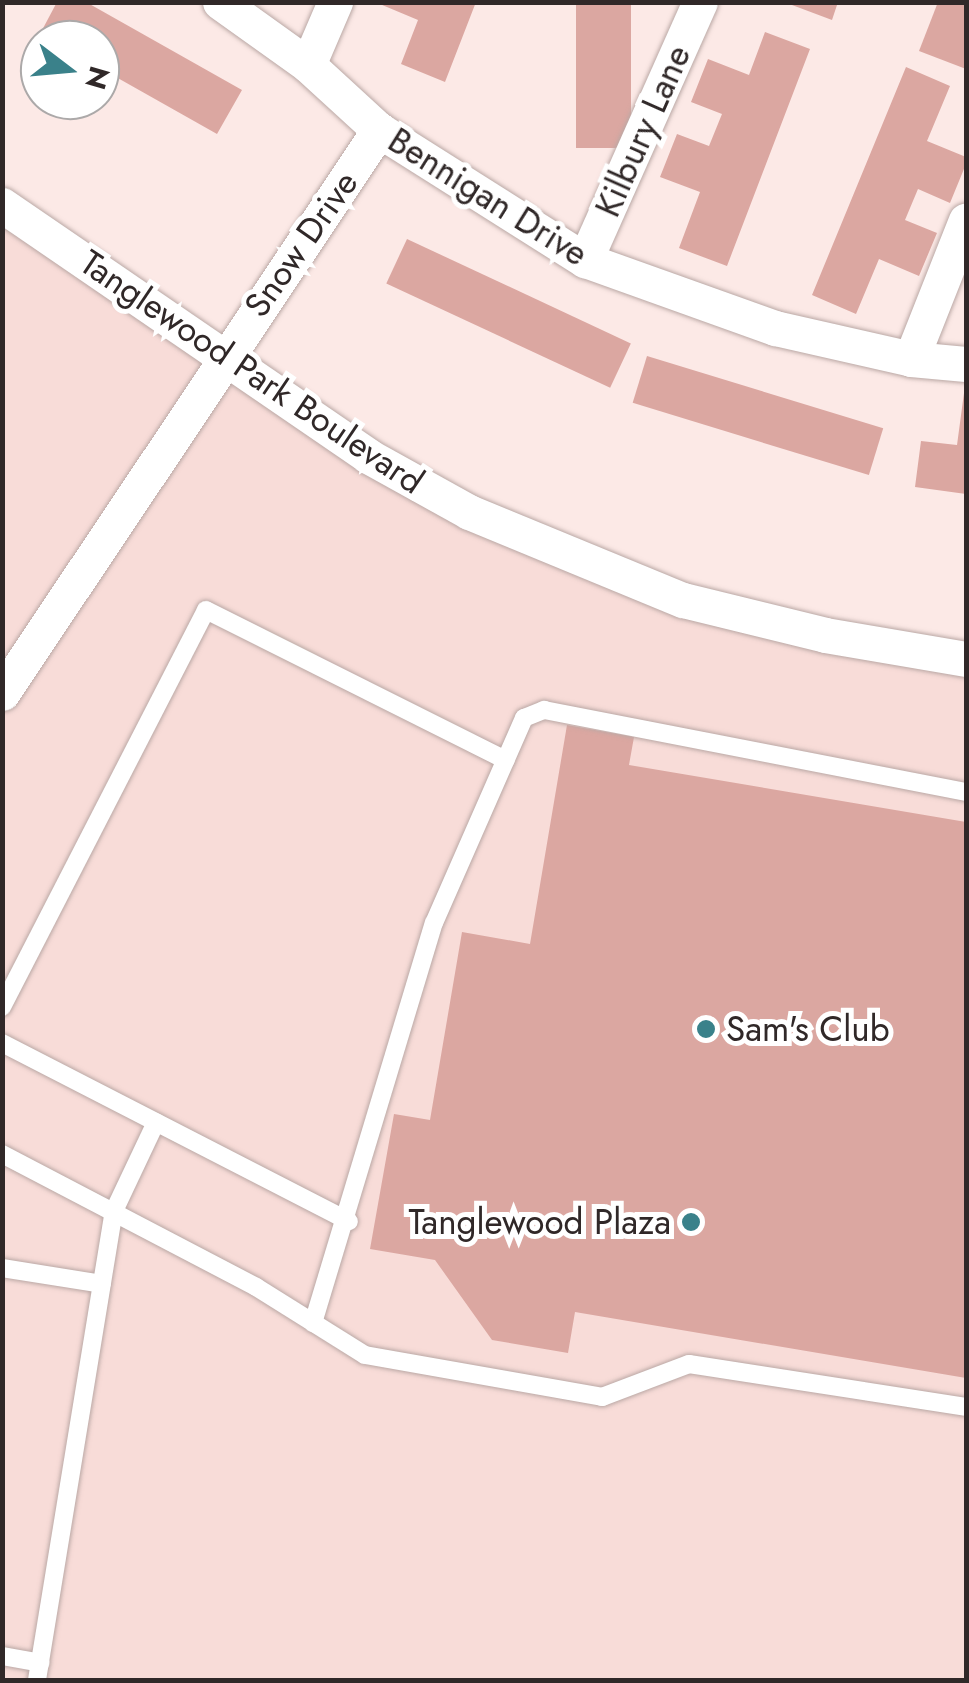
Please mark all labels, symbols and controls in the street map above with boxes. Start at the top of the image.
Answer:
north arrow [20,20,120,120]
street label: Kilbury Lane [587,39,699,223]
text: N [75,62,120,94]
street label: Bennigan Drive [381,119,595,275]
street label: Snow Drive [236,163,366,325]
street label: Tanglewood Park Boulevard [72,241,432,503]
place label: Sam's Club [726,1008,890,1050]
marker: Sam's Club [695,1018,717,1040]
place label: Tanglewood Plaza [409,1201,671,1243]
marker: Tanglewood Plaza [680,1211,702,1233]

